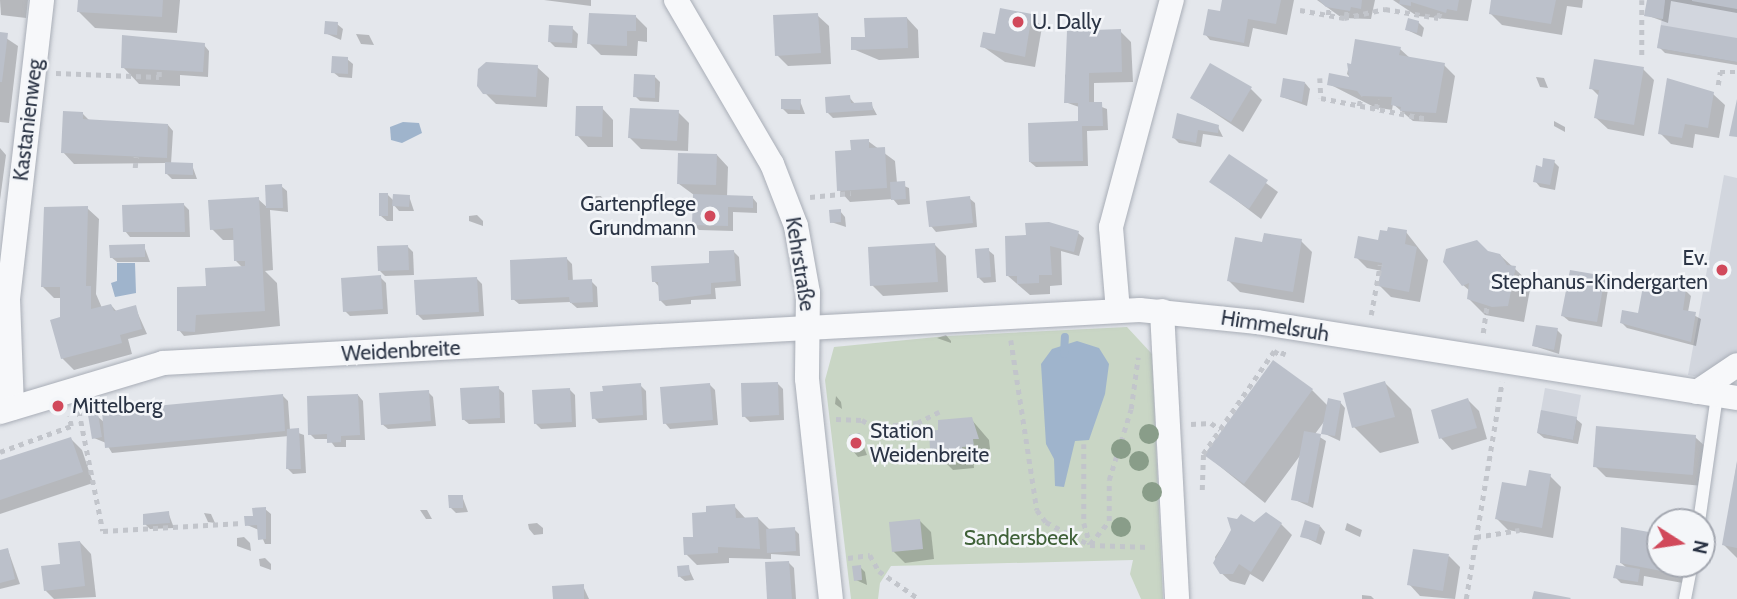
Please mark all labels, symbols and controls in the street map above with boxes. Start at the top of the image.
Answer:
place label: U. Dally [1032,9,1102,35]
marker: U. Dally [1010,14,1026,30]
street label: Kastanienweg [8,58,48,182]
place label: Gartenpflege Grundmann [580,191,696,241]
marker: Gartenpflege Grundmann [702,208,718,224]
street label: Kehrstraße [780,215,820,313]
place label: Ev. Stephanus-Kindergarten [1491,245,1708,295]
marker: Ev. Stephanus-Kindergarten [1714,262,1730,278]
street label: Himmelsruh [1219,305,1331,347]
street label: Weidenbreite [341,335,461,367]
place label: Mittelberg [72,393,162,419]
marker: Mittelberg [50,398,66,414]
place label: Station Weidenbreite [870,418,989,468]
marker: Station Weidenbreite [848,435,864,451]
north arrow [1646,508,1716,578]
park label: Sandersbeek [964,525,1078,551]
text: N [1687,538,1713,556]

